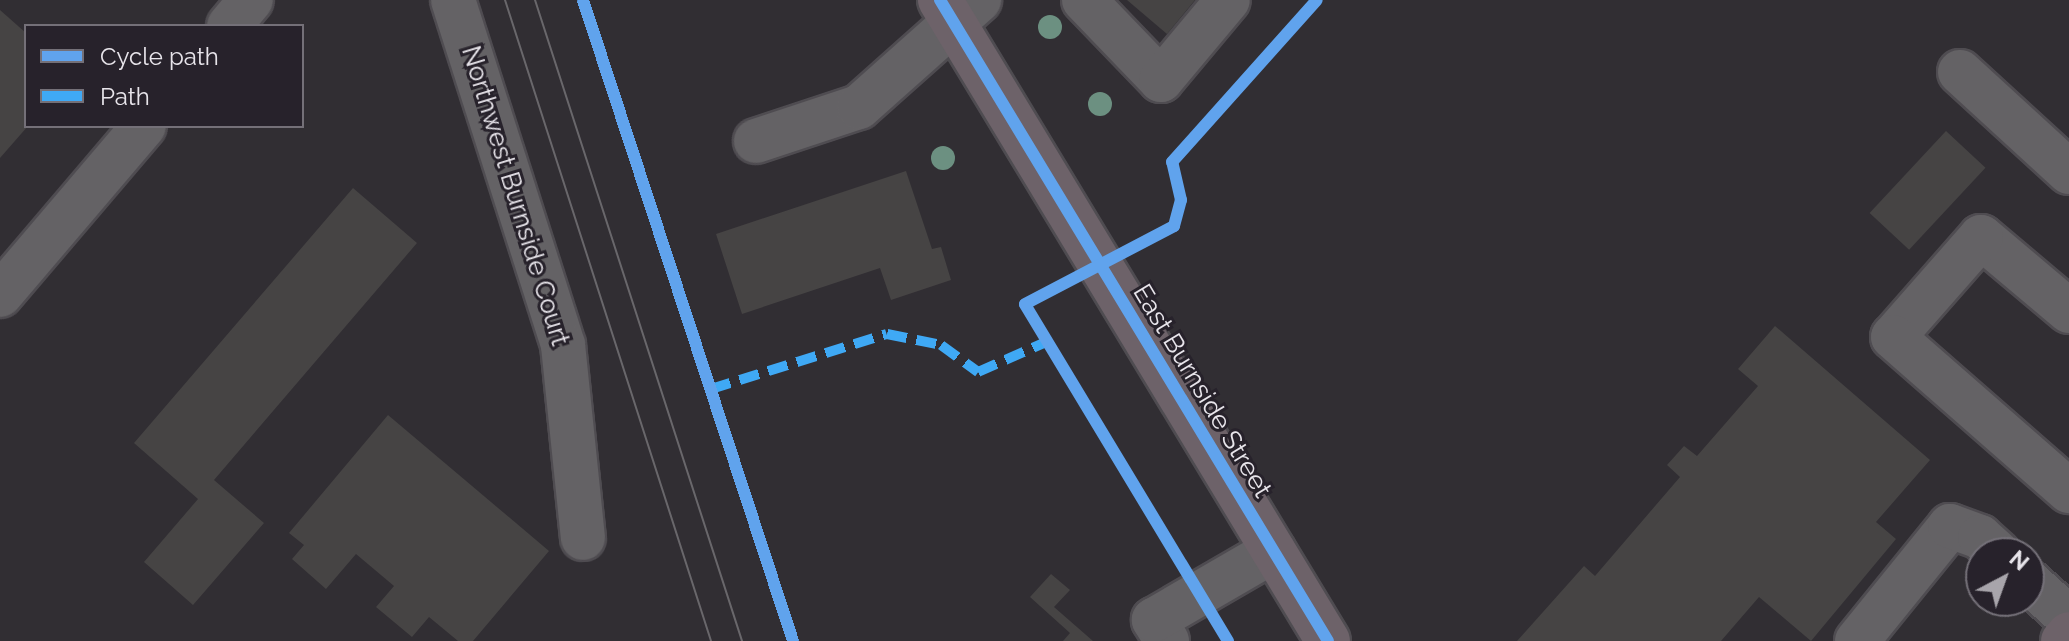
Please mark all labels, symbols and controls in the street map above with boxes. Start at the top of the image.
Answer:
legend [24,24,304,128]
text: Cycle path [100,42,219,71]
street label: Northwest Burnside Court [455,42,575,350]
text: Path [100,82,150,111]
street label: East Burnside Street [1126,279,1278,503]
north arrow [1965,537,2045,617]
text: N [2005,545,2034,576]

